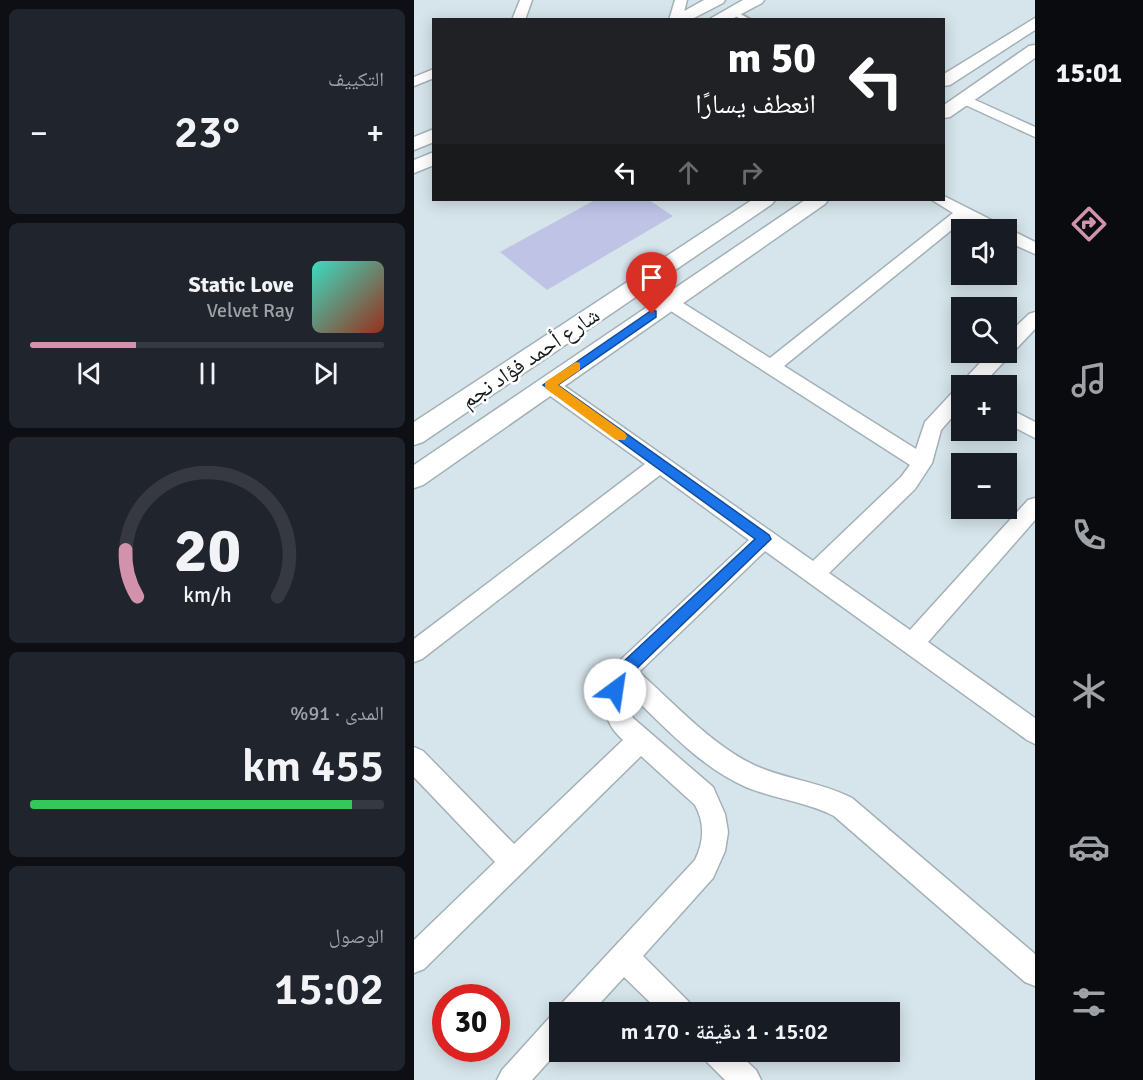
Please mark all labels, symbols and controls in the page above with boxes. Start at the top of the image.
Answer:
text: 50 m [727,33,816,84]
icon: left [837,42,915,120]
text: 15:01 [1056,57,1122,90]
text: التكييف [328,67,384,92]
text: انعطف يسارًا [695,88,816,121]
text: 23° [174,105,240,160]
text: − [30,113,48,154]
text: + [366,113,384,154]
icon: left [609,156,642,189]
icon: ahead [672,156,705,189]
icon: right [735,156,768,189]
icon: directions [1068,203,1110,245]
map controls [951,219,1017,519]
button: sound [951,219,1017,285]
pin [626,252,677,314]
icon: arrive [635,261,668,294]
text: Static Love [188,271,294,298]
button: search [951,297,1017,363]
text: Velvet Ray [206,298,294,323]
street label: شارع أحمد فؤاد نجم [456,301,605,415]
icon: previous [73,357,106,390]
icon: pause [191,357,224,390]
icon: next [309,357,342,390]
icon: music [1068,359,1110,401]
button: + [951,375,1017,441]
button: − [951,453,1017,519]
text: 20 [173,512,241,589]
icon: phone [1068,514,1110,556]
text: km/h [183,582,231,608]
position arrow [583,658,647,722]
icon: climate [1068,670,1110,712]
text: المدى · 91% [290,701,384,726]
text: 455 km [242,739,384,794]
icon: car [1068,826,1110,868]
text: الوصول [329,924,384,949]
text: 15:02 [274,962,384,1017]
icon: filters [1068,981,1110,1023]
speed limit sign: 30 [432,984,510,1062]
text: 15:02 · 1 دقيقة · 170 m [621,1018,828,1045]

